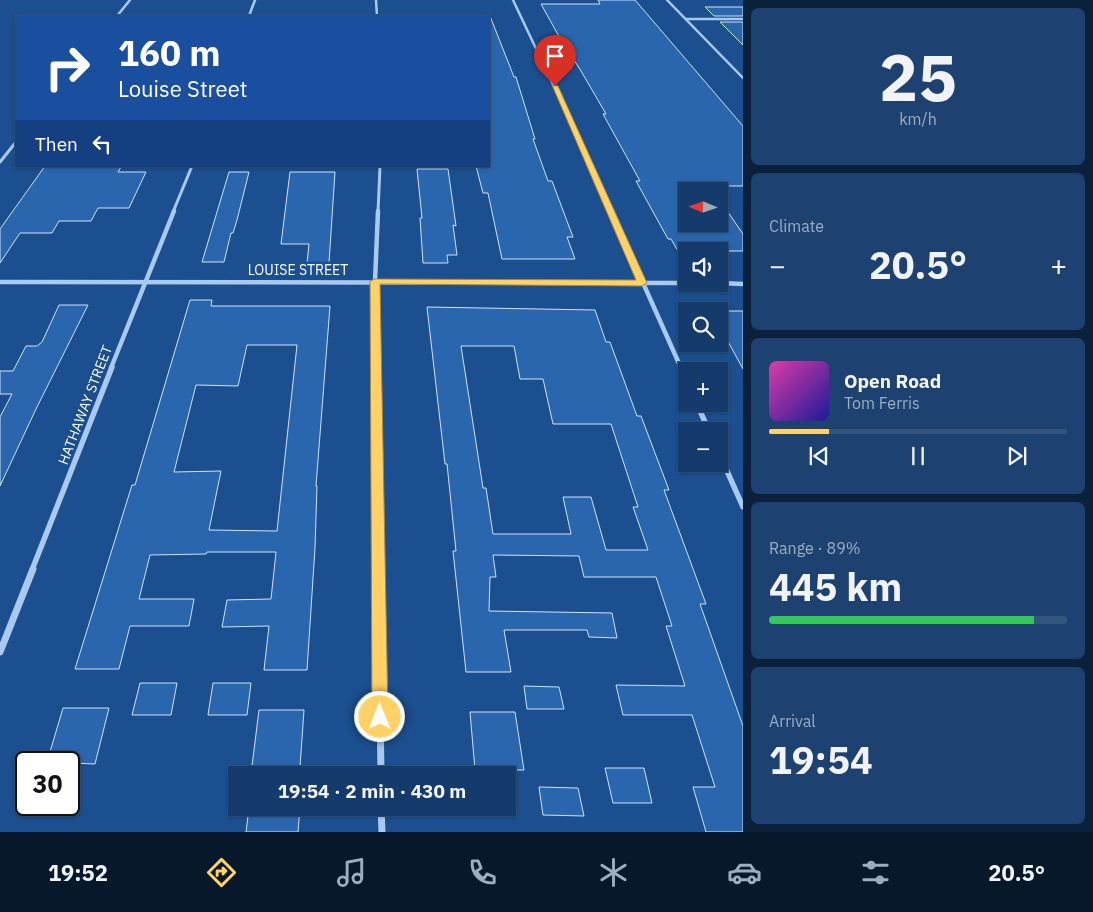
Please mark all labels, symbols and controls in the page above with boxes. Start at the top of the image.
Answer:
text: 160 m [118,30,221,76]
text: 25 [879,34,957,119]
icon: right [35,35,100,100]
pin [534,35,576,86]
icon: arrive [541,42,569,70]
text: Louise Street [118,74,247,103]
text: km/h [899,109,937,129]
icon: left [88,130,116,158]
text: Then [35,132,78,156]
north arrow [678,182,728,232]
map controls [678,182,728,472]
text: Climate [769,216,824,236]
text: 20.5° [869,240,967,289]
button: sound [678,242,728,292]
text: − [769,247,786,284]
text: + [1050,247,1067,284]
street label: LOUISE STREET [248,261,348,279]
button: search [678,302,728,352]
street label: HATHAWAY STREET [54,343,116,467]
button: + [678,362,728,412]
text: Open Road [844,369,941,393]
text: Tom Ferris [844,393,920,413]
button: − [678,422,728,472]
icon: previous [805,442,833,470]
icon: pause [904,442,932,470]
icon: next [1003,442,1031,470]
text: Range · 89% [769,538,861,558]
text: 445 km [769,562,902,611]
position arrow [353,690,405,742]
text: Arrival [769,711,816,731]
text: 19:54 [769,735,873,784]
speed limit sign: 30 [15,751,80,816]
text: 19:54 · 2 min · 430 m [278,779,466,803]
icon: directions [204,855,239,890]
icon: music [334,855,369,890]
icon: phone [465,855,500,890]
icon: climate [596,855,631,890]
icon: car [727,855,762,890]
icon: filters [858,855,893,890]
text: 19:52 [48,858,108,887]
text: 20.5° [988,858,1045,887]

